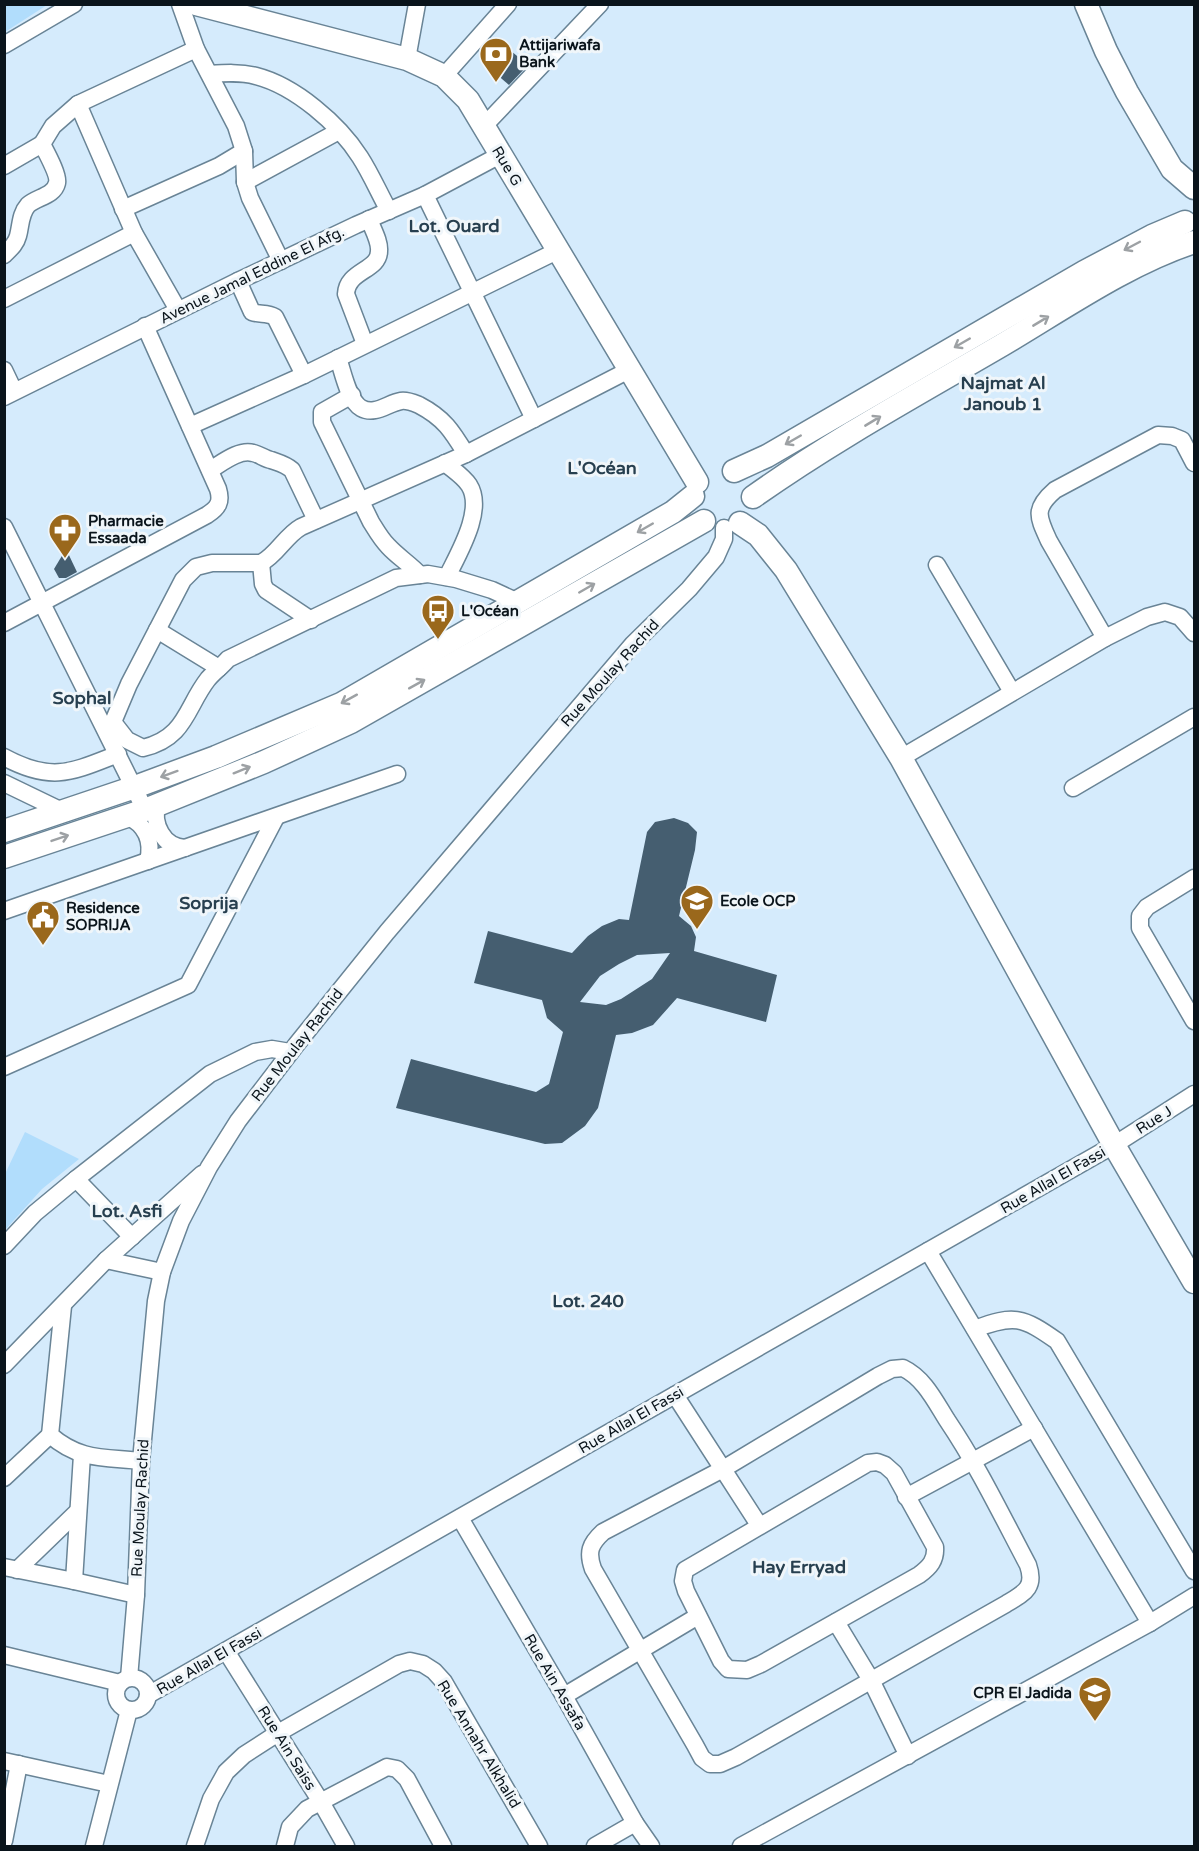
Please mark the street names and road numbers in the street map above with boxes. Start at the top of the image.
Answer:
street label: Rue G [488,143,526,189]
street label: Avenue Jamal Eddine El Afg. [157,222,347,328]
street label: Rue Moulay Rachid [557,616,663,730]
street label: Rue Moulay Rachid [247,985,347,1105]
street label: Rue J [1133,1102,1175,1138]
street label: Rue Allal El Fassi [997,1143,1109,1217]
street label: Rue Allal El Fassi [575,1383,687,1457]
street label: Rue Moulay Rachid [127,1439,153,1577]
street label: Rue Allal El Fassi [153,1624,265,1698]
street label: Rue Ain Assafa [520,1631,590,1733]
street label: Rue Annahr Alkhalid [434,1677,524,1811]
street label: Rue Ain Saiss [254,1703,320,1793]

